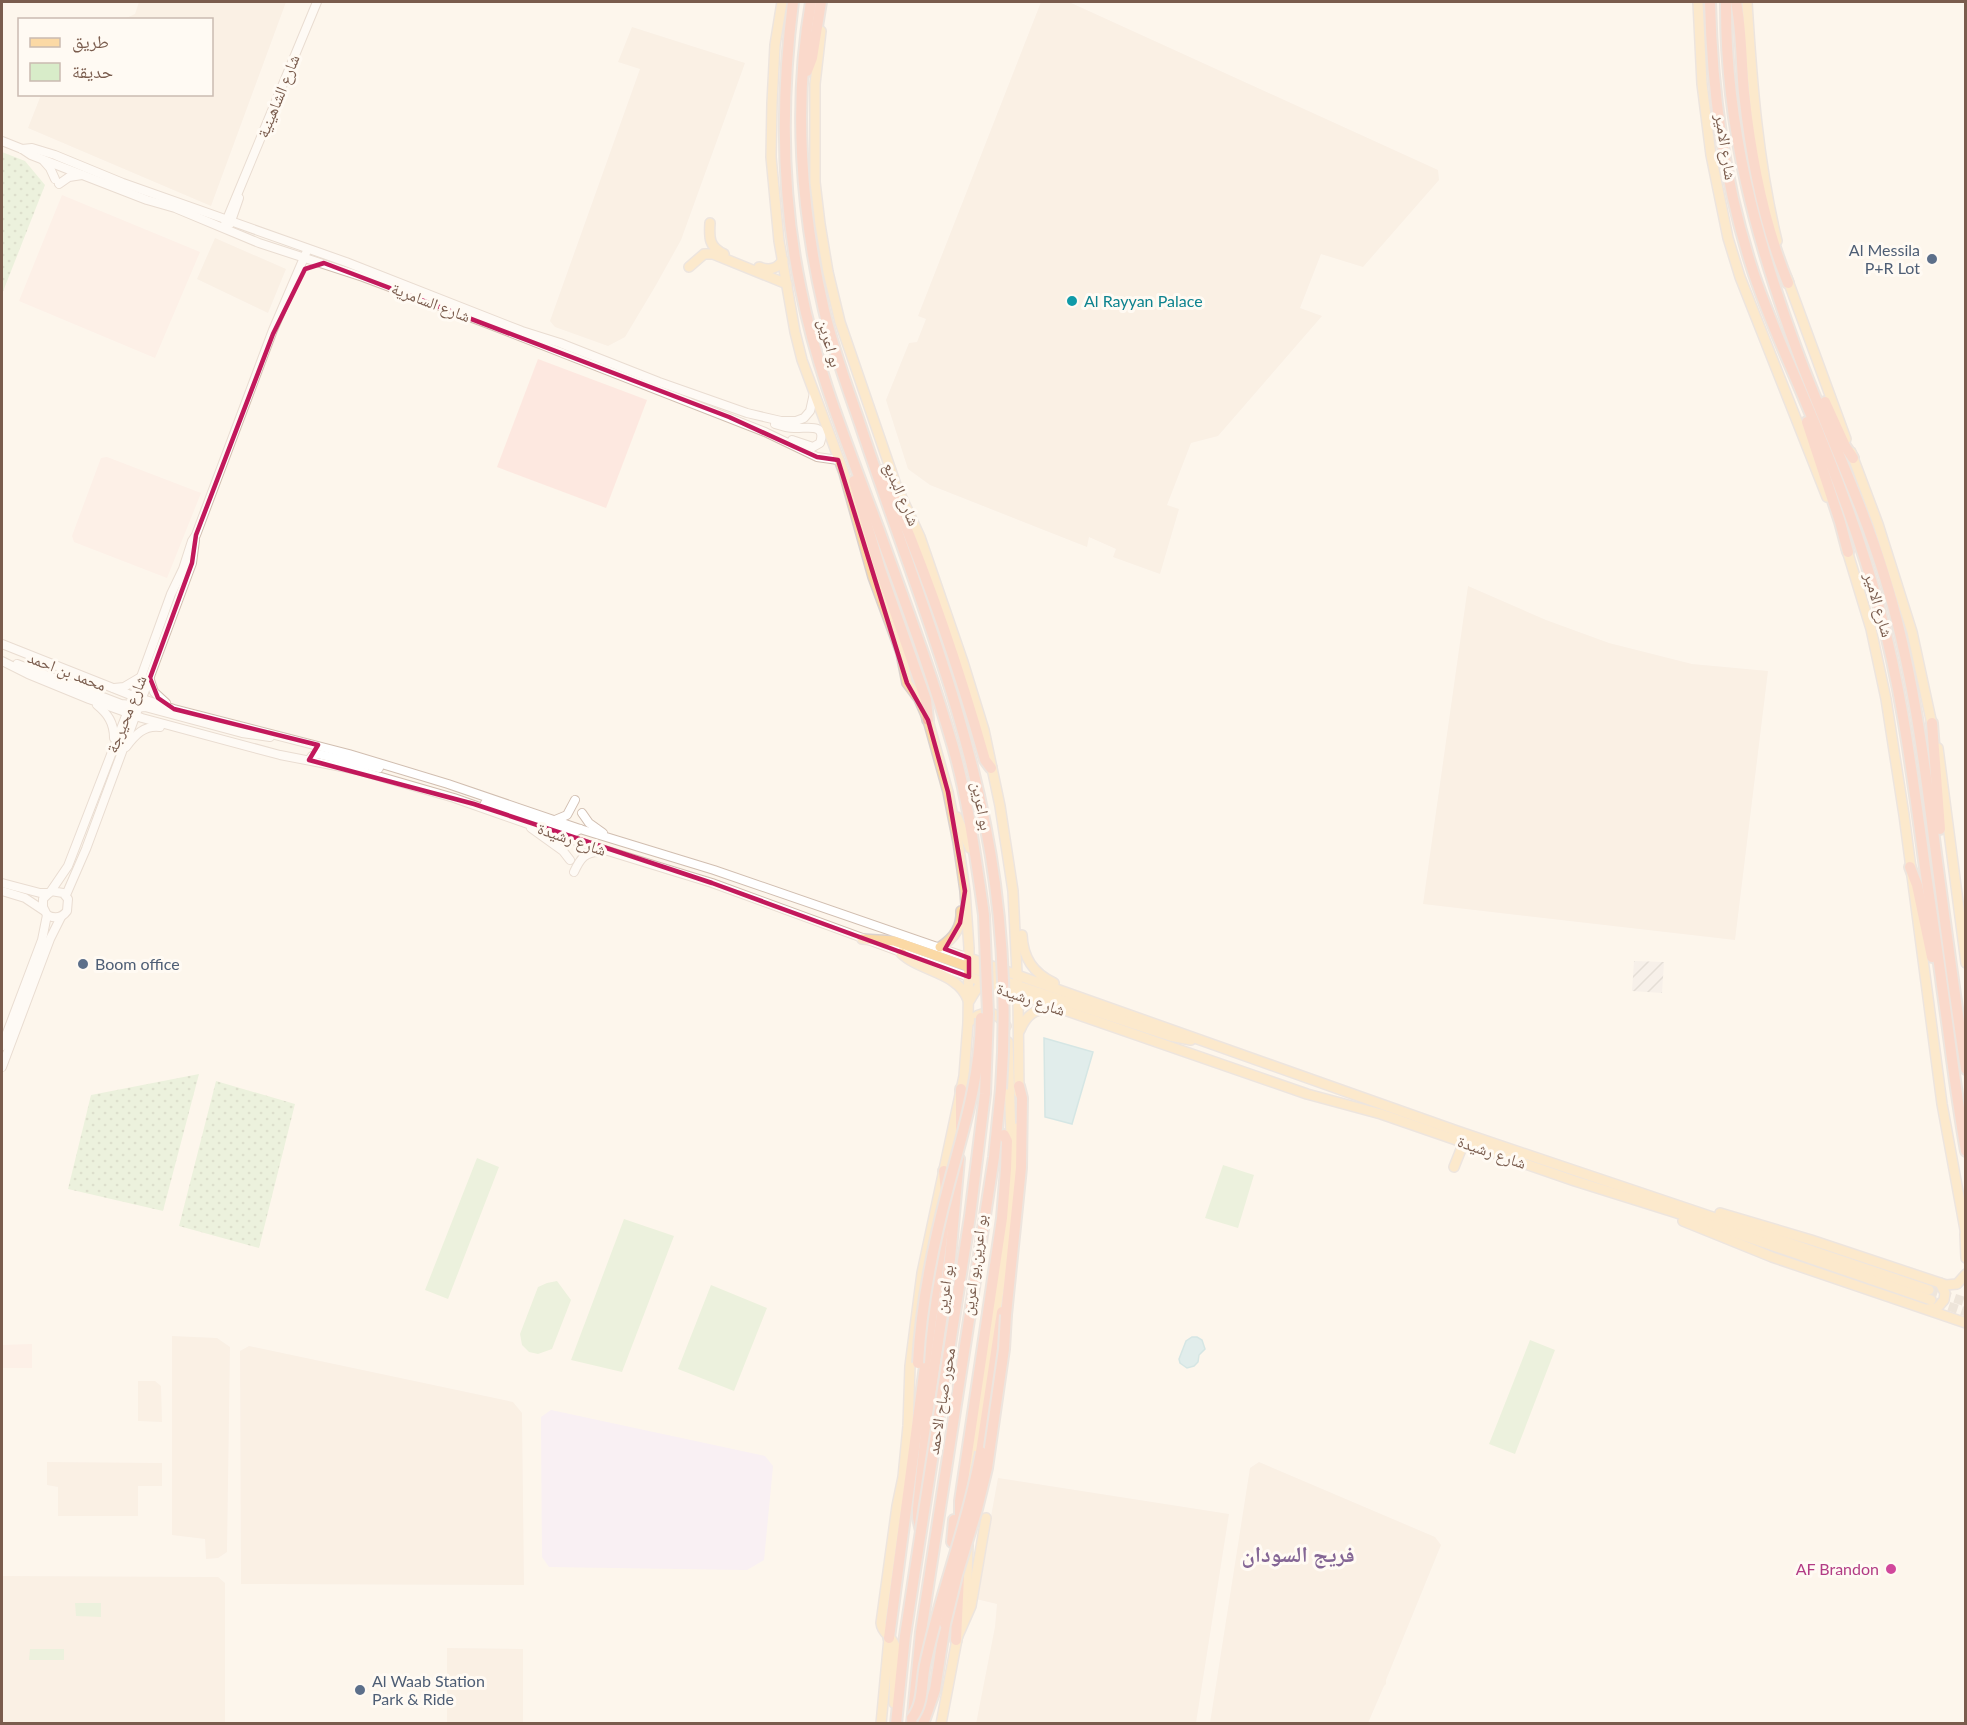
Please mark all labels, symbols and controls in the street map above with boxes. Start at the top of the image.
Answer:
legend [18,18,213,96]
text: طريق [72,30,109,53]
street label: شارع الشاهينية [252,51,305,141]
text: حديقة [72,60,113,82]
street label: شارع الامير [1710,112,1741,181]
place label: Al Messila P+R Lot [1849,240,1920,277]
marker: Al Messila P+R Lot [1925,252,1939,266]
street label: شارع السامرية [388,278,473,327]
place label: Al Rayyan Palace [1084,291,1203,310]
marker: Al Rayyan Palace [1065,294,1079,308]
street label: بو اعرين [813,317,846,370]
street label: شارع البديع [879,459,924,529]
street label: شارع الامير [1859,569,1898,640]
street label: محمد بن احمد [25,647,109,696]
street label: شارع محيرجة [101,672,152,756]
street label: بو اعرين [967,780,997,832]
street label: شارع رشيدة [535,818,609,861]
place label: Boom office [95,954,180,973]
marker: Boom office [76,957,90,971]
street label: شارع رشيدة [994,978,1068,1021]
street label: شارع رشيدة [1455,1131,1529,1174]
street label: بو اعرين,بو اعرين [957,1213,992,1317]
street label: بو اعرين [930,1263,959,1315]
street label: محور صباح الاحمد [923,1346,960,1456]
district label: فريج السودان [1241,1540,1355,1569]
place label: AF Brandon [1796,1559,1879,1578]
marker: AF Brandon [1884,1562,1898,1576]
place label: Al Waab Station Park & Ride [372,1671,485,1708]
marker: Al Waab Station Park & Ride [353,1683,367,1697]

